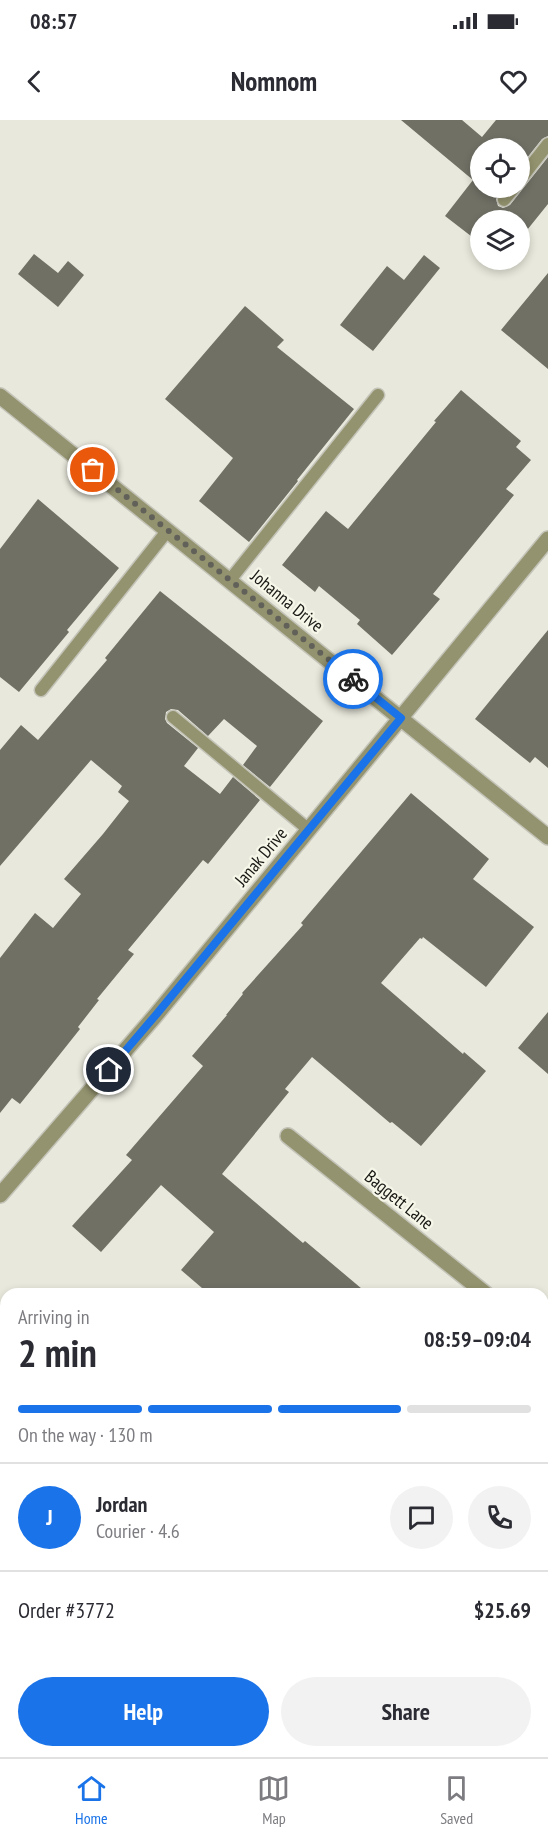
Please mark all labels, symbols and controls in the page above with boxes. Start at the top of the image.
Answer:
text: 08:57 [30,7,78,35]
text: Nomnom [231,64,317,98]
icon: back [18,65,51,98]
icon: heart [497,65,530,98]
map controls [470,138,530,270]
button: locate [470,138,530,198]
button: layers [470,210,530,270]
pin [67,444,118,495]
icon: bag [76,453,109,486]
street label: Johanna Drive [246,564,328,637]
courier [323,649,383,709]
icon: bike [337,663,370,696]
street label: Janak Drive [229,823,292,892]
pin [83,1044,134,1095]
icon: home [92,1053,125,1086]
street label: Baggett Lane [360,1165,438,1234]
text: Arriving in [18,1304,90,1330]
text: 08:59–09:04 [424,1325,531,1353]
text: 2 min [18,1327,97,1378]
text: On the way · 130 m [18,1422,153,1448]
button: chat [390,1486,453,1549]
button: phone [468,1486,531,1549]
text: Jordan [96,1490,147,1518]
text: J [46,1503,53,1531]
text: Courier · 4.6 [96,1518,180,1544]
text: Order #3772 [18,1596,115,1624]
text: $25.69 [474,1596,531,1624]
button: Help [18,1677,269,1746]
button: Share [281,1677,531,1746]
tab: Home [75,1772,108,1828]
tab: Map [257,1772,290,1828]
tab: Saved [440,1772,473,1828]

